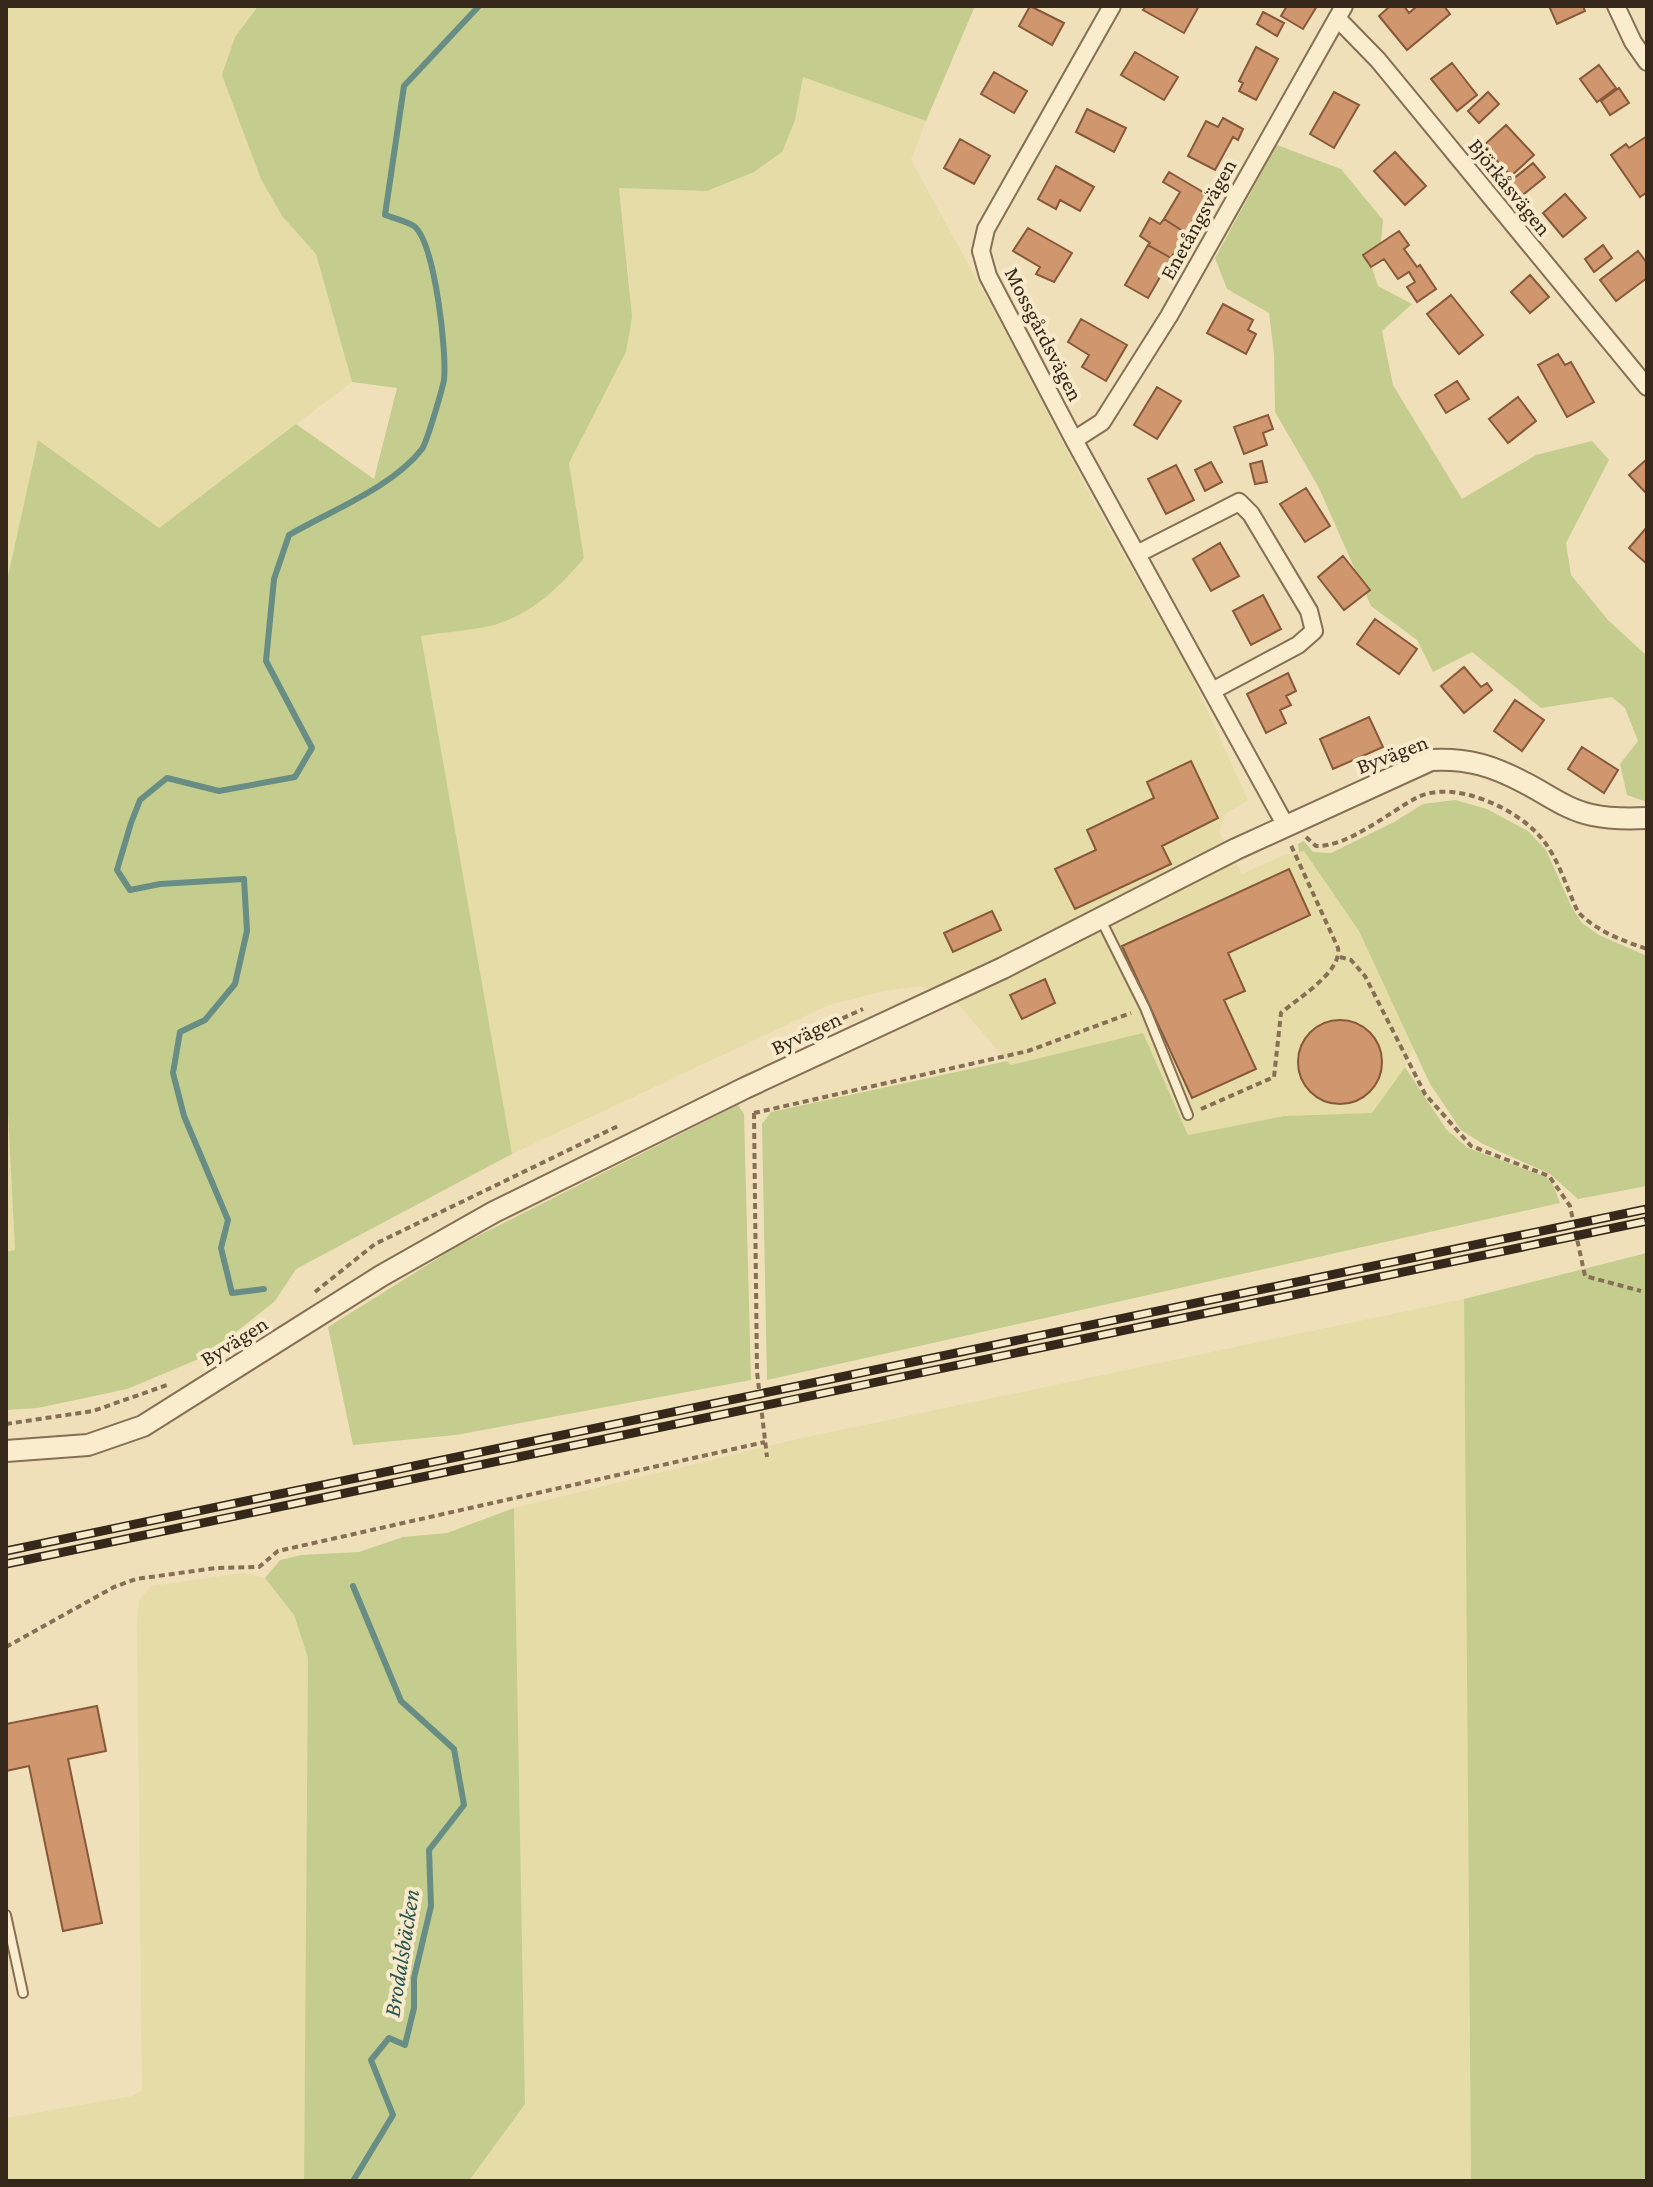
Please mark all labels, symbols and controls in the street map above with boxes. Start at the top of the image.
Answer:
street label: Björkåsvägen [1463,134,1557,241]
street label: Enetångsvägen [1155,154,1241,284]
street label: Mossgårdsvägen [1000,263,1089,405]
street label: Byvägen [1353,729,1431,779]
street label: Byvägen [767,1006,845,1060]
street label: Byvägen [196,1311,272,1371]
water label: Brodalsbäcken [378,1887,424,2019]

